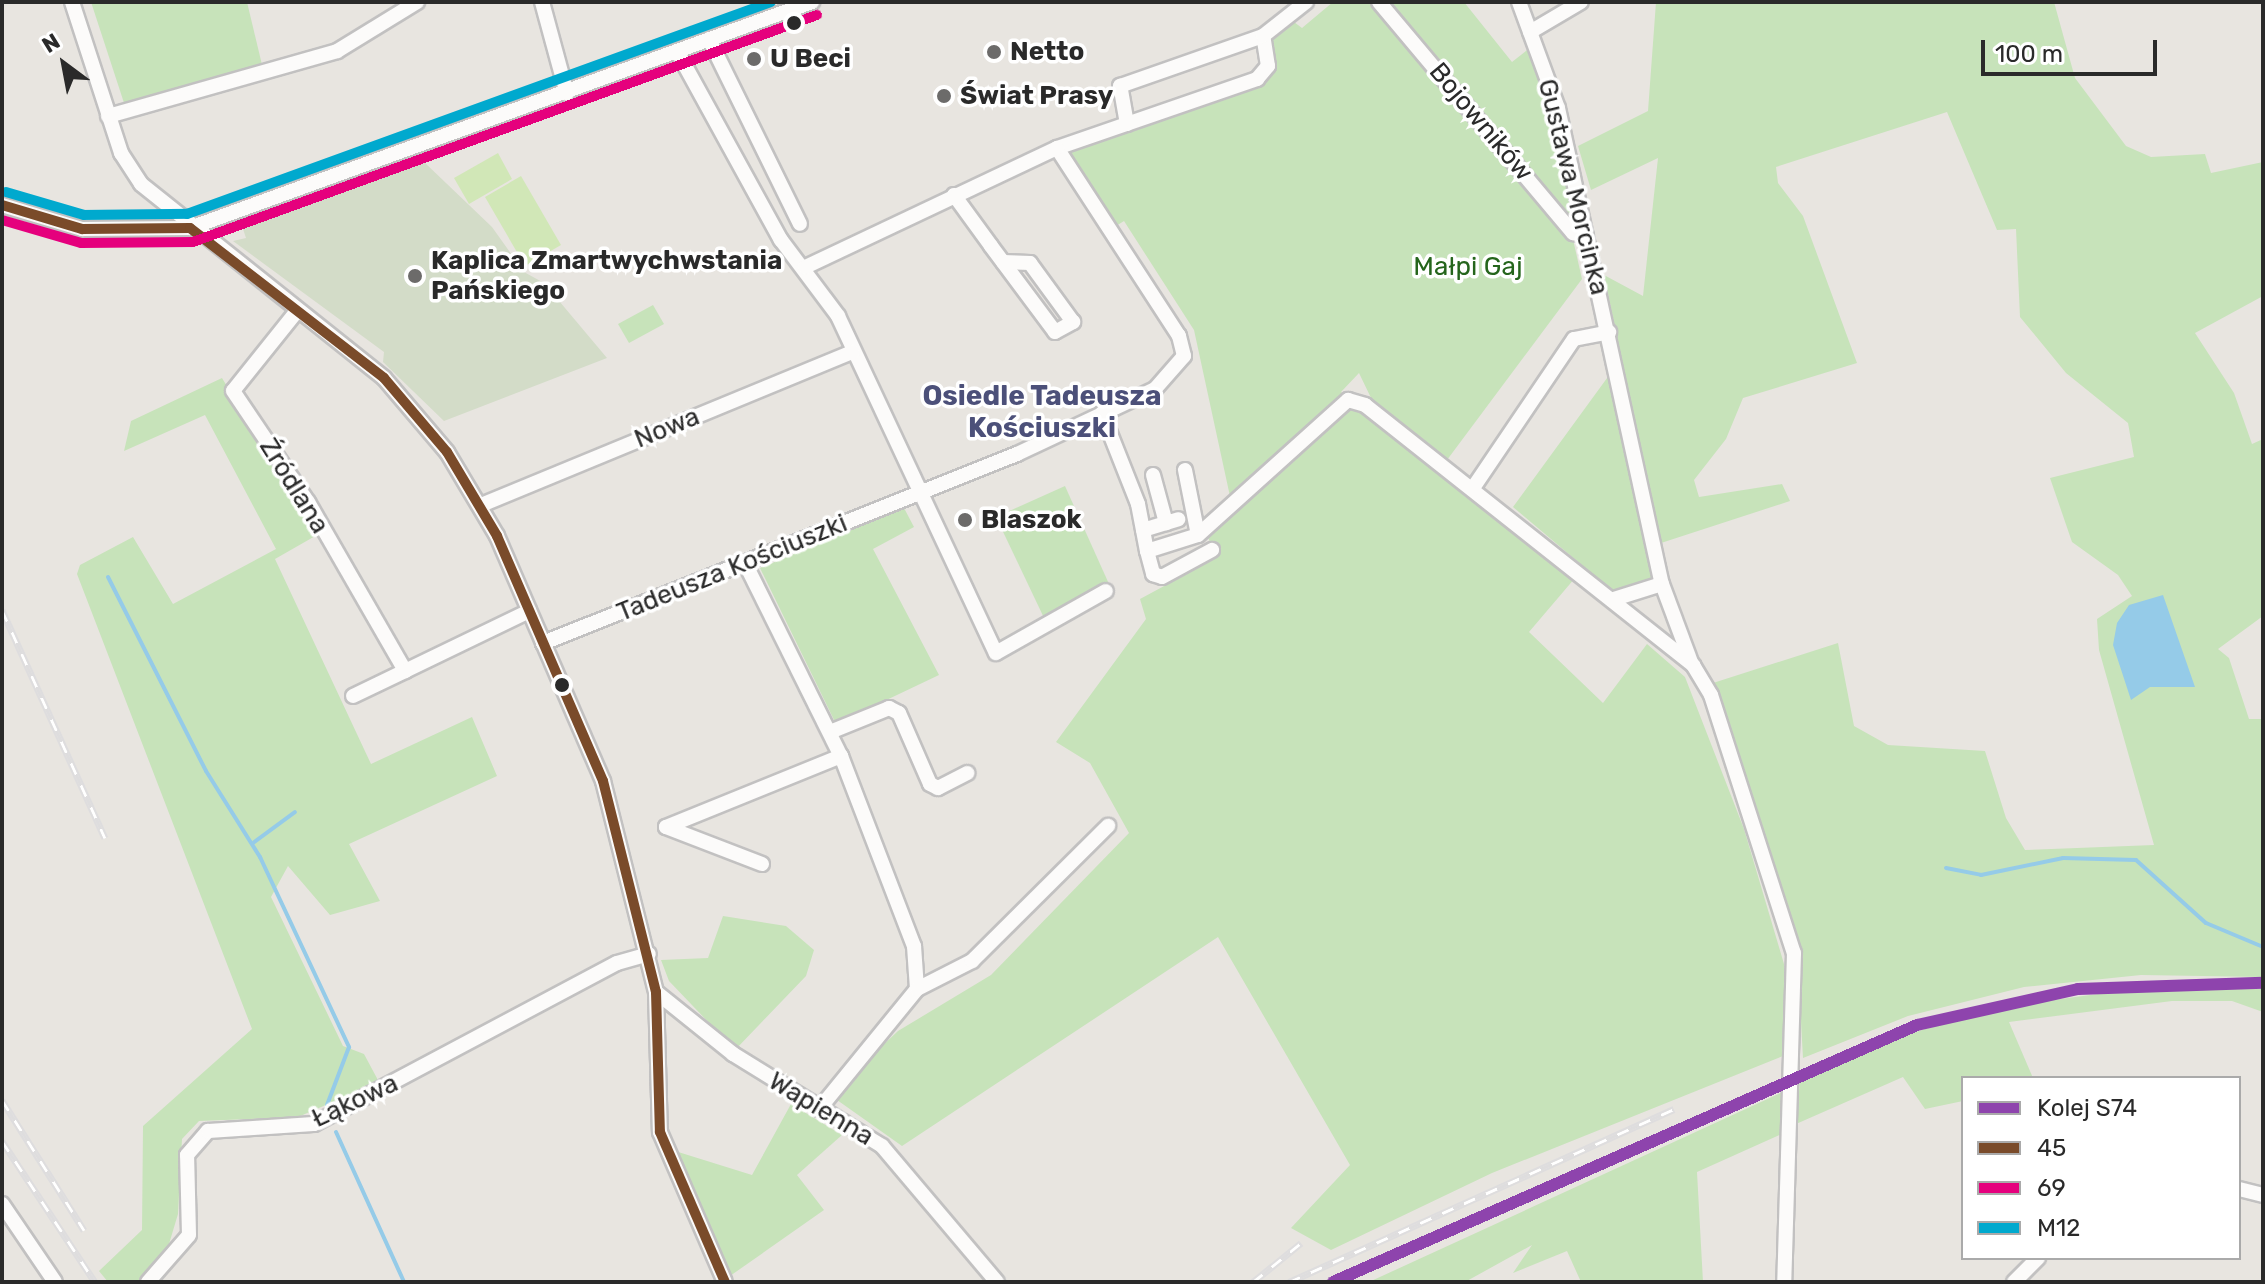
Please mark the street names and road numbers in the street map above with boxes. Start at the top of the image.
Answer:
street label: Bojowników [1423,57,1539,187]
street label: Gustawa Morcinka [1531,76,1615,298]
street label: Nowa [630,401,704,455]
street label: Źródlana [253,433,335,539]
street label: Tadeusza Kościuszki [612,508,852,628]
street label: Wapienna [763,1066,879,1152]
street label: Łąkowa [307,1068,403,1134]

